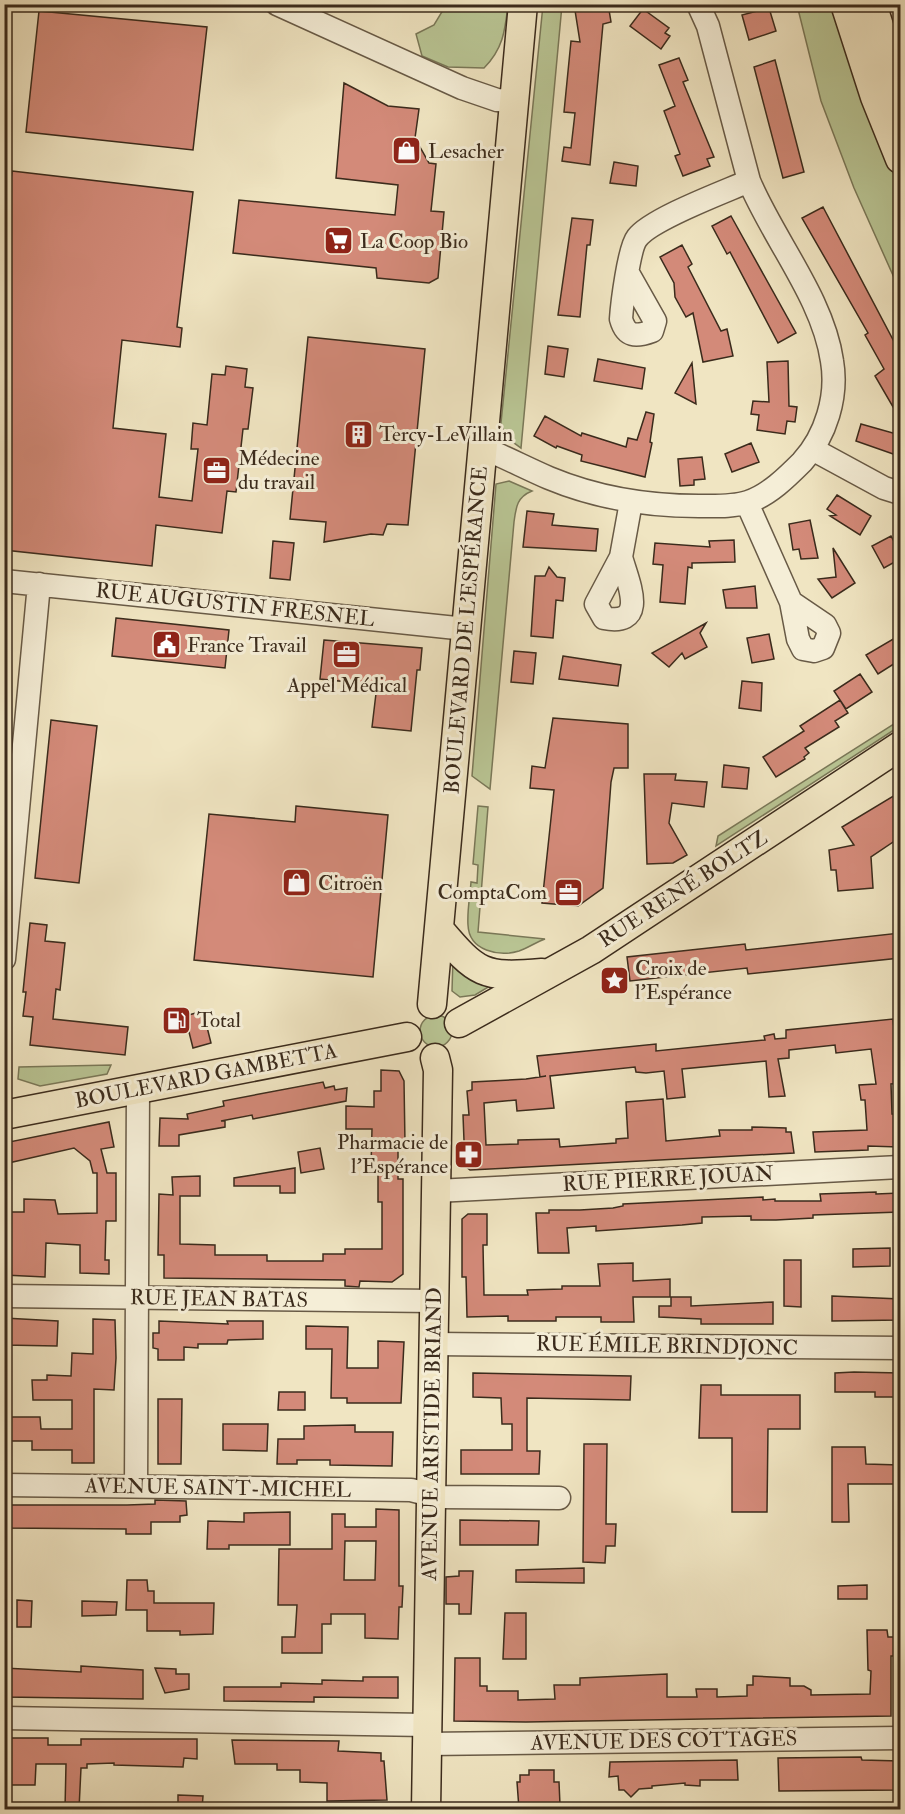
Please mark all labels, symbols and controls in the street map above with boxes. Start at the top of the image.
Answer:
shop icon: Lesacher [391,135,423,167]
place label: Lesacher [428,138,504,165]
supermarket icon: La Coop Bio [323,225,355,257]
place label: La Coop Bio [360,228,468,255]
building icon: Tercy-LeVillain [342,418,374,450]
place label: Tercy-LeVillain [379,421,513,448]
place label: Médecine du travail [238,445,320,496]
office icon: Médecine du travail [201,454,233,486]
street label: BOULEVARD DE L'ESPÉRANCE [438,465,494,795]
street label: RUE AUGUSTIN FRESNEL [94,577,376,633]
public building icon: France Travail [150,629,182,661]
place label: France Travail [187,632,307,659]
office icon: Appel Médical [331,638,363,670]
place label: Appel Médical [286,672,408,699]
street label: RUE RENÉ BOLTZ [593,824,773,954]
shop icon: Citroën [281,867,313,899]
place label: Citroën [318,870,383,897]
office icon: ComptaCom [552,876,584,908]
place label: ComptaCom [437,879,547,906]
place label: Croix de l'Espérance [635,955,732,1006]
place icon: Croix de l'Espérance [598,964,630,996]
fuel station icon: Total [160,1004,192,1036]
place label: Total [197,1007,241,1034]
street label: BOULEVARD GAMBETTA [73,1037,339,1115]
place label: Pharmacie de l'Espérance [337,1129,448,1180]
pharmacy icon: Pharmacie de l'Espérance [453,1138,485,1170]
street label: RUE PIERRE JOUAN [562,1160,775,1198]
street label: RUE JEAN BATAS [130,1284,308,1314]
street label: AVENUE ARISTIDE BRIAND [416,1287,448,1582]
street label: RUE ÉMILE BRINDJONC [536,1330,798,1362]
street label: AVENUE SAINT-MICHEL [84,1472,351,1504]
street label: AVENUE DES COTTAGES [529,1725,798,1757]

